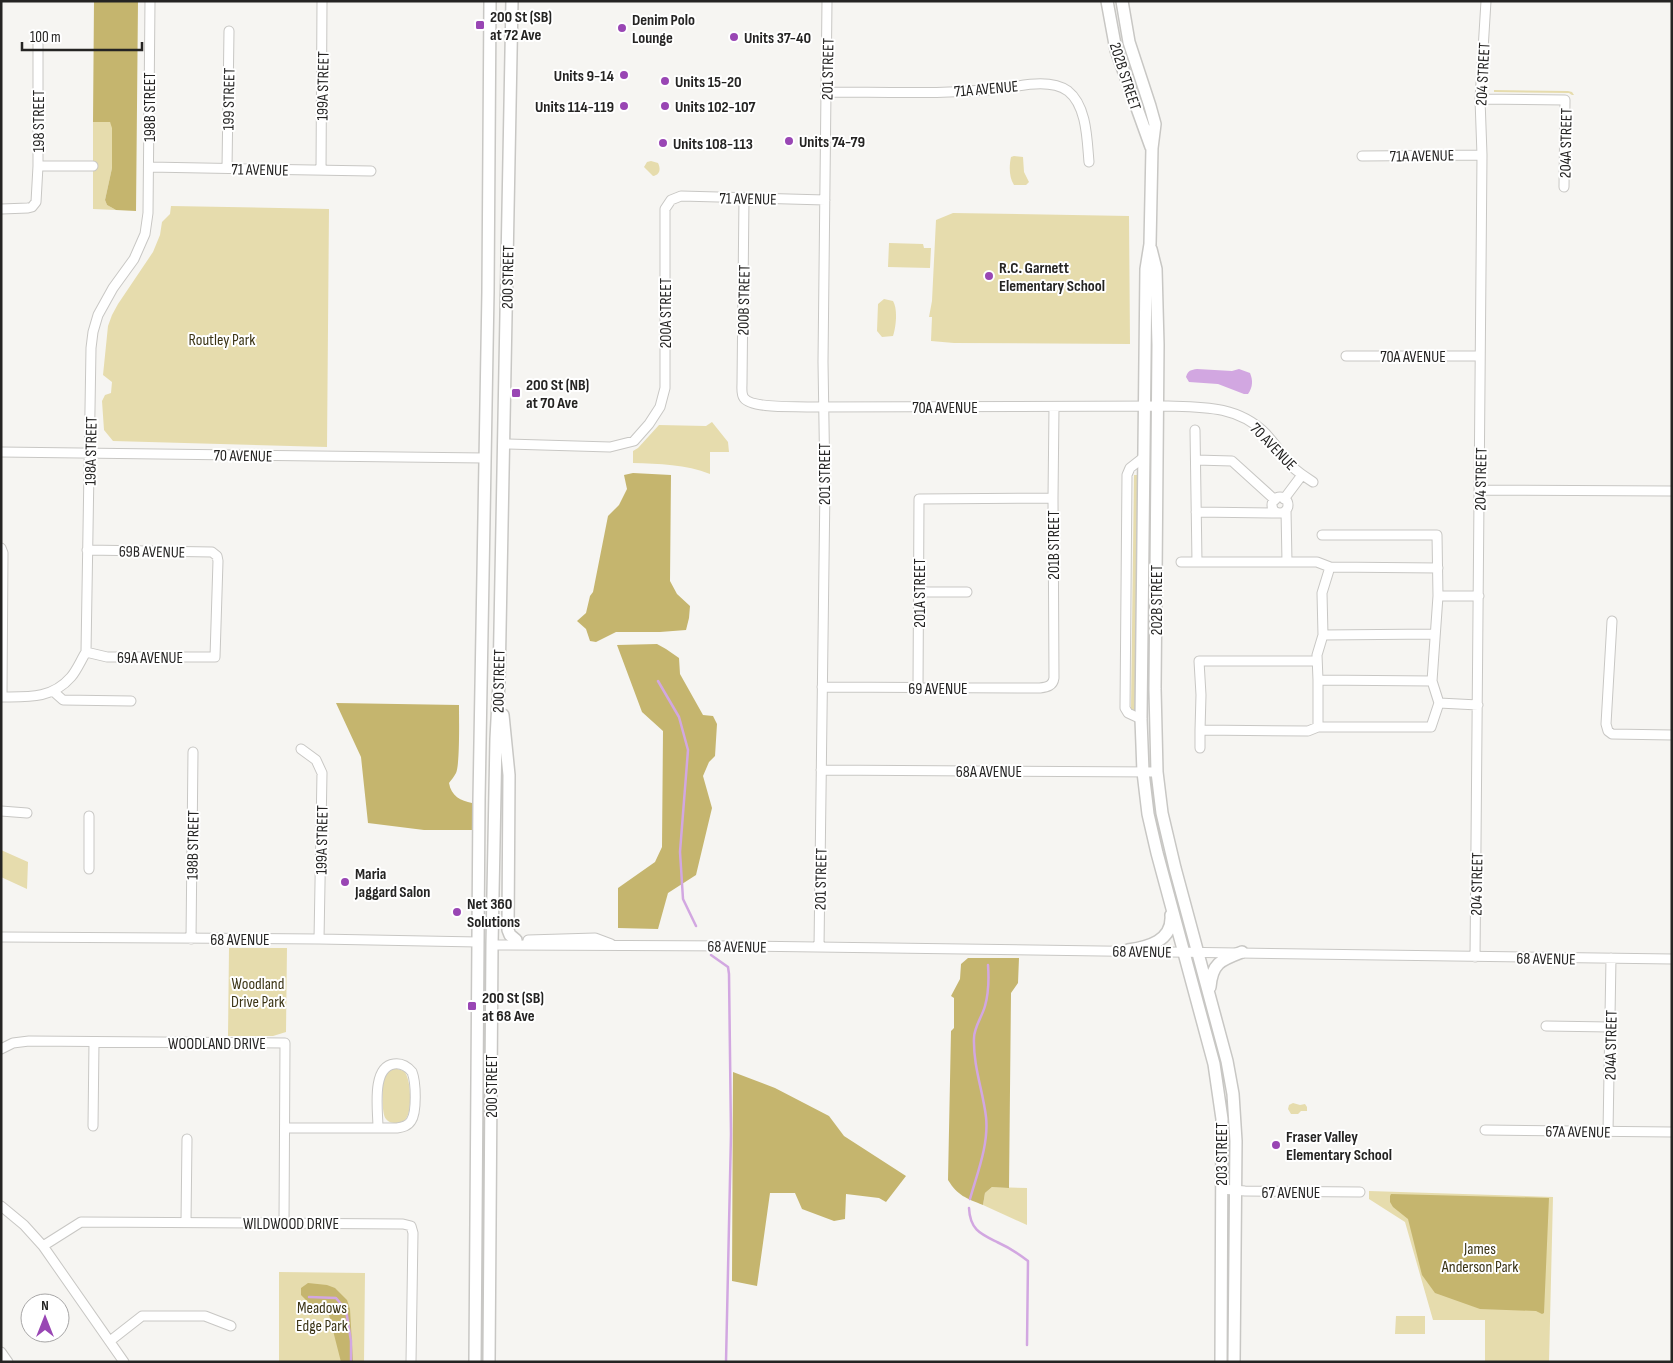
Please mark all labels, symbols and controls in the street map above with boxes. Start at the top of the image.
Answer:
place label: 200 St (SB) at 72 Ave [490,8,552,45]
place label: Denim Polo Lounge [632,11,695,48]
marker: 200 St (SB) at 72 Ave [474,19,486,31]
scale bar [22,20,142,52]
marker: Denim Polo Lounge [616,22,628,34]
text: 100 m [30,28,61,47]
place label: Units 37-40 [744,29,811,48]
marker: Units 37-40 [728,31,740,43]
street label: 201 STREET [818,37,839,100]
street label: 202B STREET [1105,40,1145,113]
street label: 204 STREET [1472,41,1495,106]
street label: 199A STREET [313,51,334,121]
street label: 199 STREET [219,67,240,130]
place label: Units 9-14 [554,67,615,86]
marker: Units 9-14 [618,69,630,81]
street label: 198B STREET [141,72,160,142]
place label: Units 15-20 [675,73,742,92]
marker: Units 15-20 [659,75,671,87]
street label: 71A AVENUE [953,77,1019,102]
street label: 198 STREET [30,89,49,152]
place label: Units 114-119 [535,98,614,117]
place label: Units 102-107 [675,98,756,117]
marker: Units 114-119 [618,100,630,112]
marker: Units 102-107 [659,100,671,112]
street label: 204A STREET [1556,107,1577,178]
place label: Units 74-79 [799,133,865,152]
place label: Units 108-113 [673,135,753,154]
marker: Units 74-79 [783,135,795,147]
marker: Units 108-113 [657,137,669,149]
street label: 71A AVENUE [1390,146,1454,167]
street label: 71 AVENUE [231,160,289,180]
street label: 71 AVENUE [719,189,777,209]
street label: 200 STREET [498,245,519,309]
place label: R.C. Garnett Elementary School [999,259,1105,296]
street label: 200B STREET [734,264,755,336]
marker: R.C. Garnett Elementary School [983,270,995,282]
street label: 200A STREET [657,277,676,348]
park label: Routley Park [189,331,255,350]
street label: 70A AVENUE [1380,348,1446,367]
place label: 200 St (NB) at 70 Ave [526,376,589,413]
marker: 200 St (NB) at 70 Ave [510,387,522,399]
street label: 70A AVENUE [912,399,978,418]
street label: 198A STREET [81,416,102,486]
street label: 70 AVENUE [1246,419,1300,475]
street label: 201 STREET [816,442,835,505]
street label: 70 AVENUE [213,446,273,467]
street label: 204 STREET [1471,447,1492,511]
street label: 201B STREET [1045,510,1064,580]
street label: 69B AVENUE [119,542,185,563]
street label: 201A STREET [911,558,930,628]
street label: 202B STREET [1148,564,1167,635]
street label: 69A AVENUE [117,649,183,668]
street label: 200 STREET [489,649,510,713]
street label: 69 AVENUE [908,680,968,699]
street label: 68A AVENUE [956,763,1022,782]
street label: 199A STREET [312,805,333,875]
street label: 198B STREET [183,810,204,880]
street label: 201 STREET [811,847,832,910]
street label: 204 STREET [1467,852,1488,916]
place label: Maria Jaggard Salon [354,865,430,902]
marker: Maria Jaggard Salon [339,876,351,888]
place label: Net 360 Solutions [467,895,520,932]
marker: Net 360 Solutions [451,906,463,918]
street label: 68 AVENUE [210,931,270,950]
street label: 68 AVENUE [707,937,767,958]
street label: 68 AVENUE [1112,942,1172,963]
street label: 68 AVENUE [1516,949,1576,970]
park label: Woodland Drive Park [231,975,285,1012]
place label: 200 St (SB) at 68 Ave [482,989,544,1026]
marker: 200 St (SB) at 68 Ave [466,1000,478,1012]
street label: 204A STREET [1601,1009,1622,1080]
street label: WOODLAND DRIVE [168,1035,266,1054]
street label: 200 STREET [483,1054,502,1118]
street label: 203 STREET [1213,1122,1232,1186]
street label: 67A AVENUE [1545,1122,1611,1143]
place label: Fraser Valley Elementary School [1286,1128,1392,1165]
marker: Fraser Valley Elementary School [1270,1139,1282,1151]
street label: 67 AVENUE [1262,1184,1320,1203]
street label: WILDWOOD DRIVE [243,1215,339,1234]
park label: James Anderson Park [1441,1240,1518,1277]
north arrow [20,1293,70,1343]
text: N [41,1297,49,1314]
park label: Meadows Edge Park [296,1299,348,1336]

